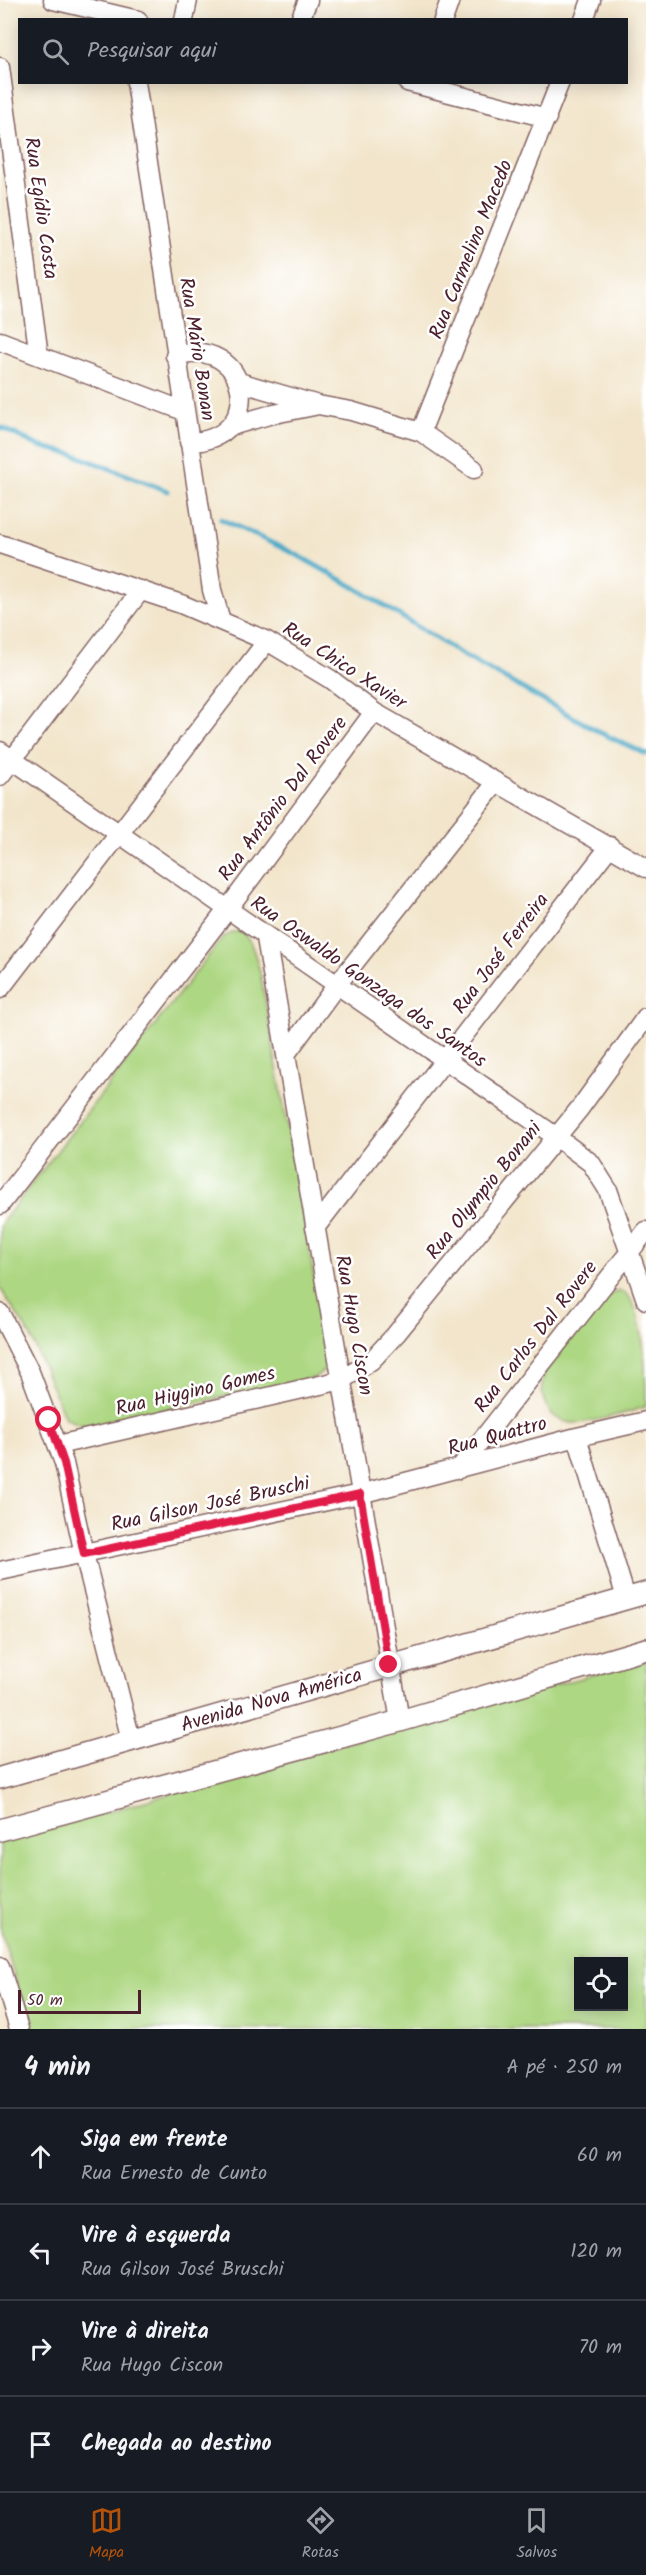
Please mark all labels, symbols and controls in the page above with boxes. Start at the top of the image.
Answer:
search box [18,18,628,84]
text: Pesquisar aqui [87,34,217,69]
icon: search [39,35,72,68]
street label: Rua Egídio Costa [14,135,66,281]
street label: Rua Carmelino Macedo [421,155,522,344]
street label: Rua Mário Bonan [169,275,223,423]
street label: Rua Chico Xavier [275,614,414,720]
street label: Rua Antônio Dal Rovere [211,710,357,889]
street label: Rua José Ferreira [445,887,558,1022]
street label: Rua Oswaldo Gonzaga dos Santos [243,888,493,1077]
street label: Rua Olympio Bonani [419,1114,551,1267]
street label: Rua Hugo Ciscon [325,1253,381,1398]
street label: Rua Carlos Dal Rovere [467,1254,606,1420]
street label: Rua Hiygino Gomes [112,1358,279,1426]
route start [35,1406,61,1432]
street label: Rua Quattro [444,1408,551,1466]
street label: Rua Gilson José Bruschi [108,1468,314,1542]
route end [375,1651,401,1677]
street label: Avenida Nova América [177,1660,366,1742]
map controls [574,1957,628,2011]
button: locate [574,1957,628,2011]
scale bar [18,1987,141,2014]
text: 50 m [27,1988,63,2013]
text: 4 min [24,2047,91,2089]
text: A pé · 250 m [506,2052,622,2084]
text: Siga em frente [81,2123,227,2158]
icon: ahead [24,2140,57,2173]
text: 60 m [577,2140,622,2172]
text: Rua Ernesto de Cunto [81,2158,267,2190]
text: Vire à esquerda [81,2219,230,2254]
icon: left [24,2236,57,2269]
text: 120 m [570,2236,622,2268]
text: Rua Gilson José Bruschi [81,2254,283,2286]
text: Vire à direita [81,2315,209,2350]
icon: right [24,2332,57,2365]
text: 70 m [579,2332,622,2364]
text: Rua Hugo Ciscon [81,2350,223,2382]
text: Chegada ao destino [81,2427,272,2462]
icon: arrive [24,2428,57,2461]
tab: Mapa [89,2504,124,2565]
tab: Rotas [302,2504,339,2565]
tab: Salvos [516,2504,557,2565]

